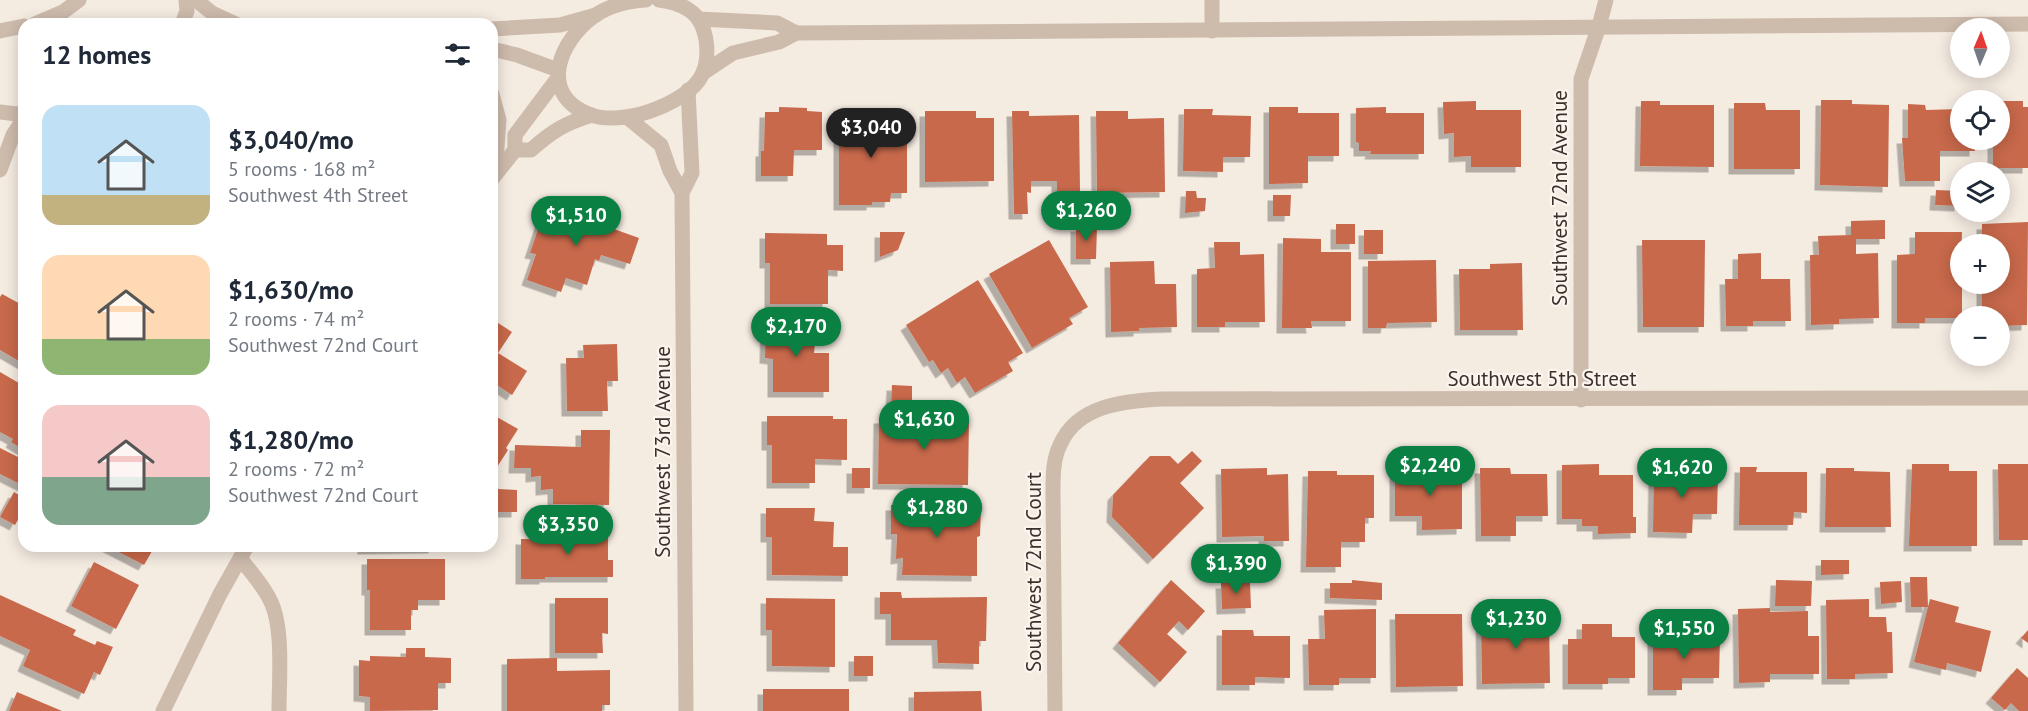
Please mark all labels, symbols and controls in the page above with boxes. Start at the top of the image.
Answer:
north arrow [1950,18,2010,78]
map controls [1950,18,2010,366]
text: 12 homes [42,38,151,71]
icon: filters [441,38,474,71]
street label: Southwest 72nd Avenue [1546,90,1573,306]
button: locate [1950,90,2010,150]
pin: $3,040 [822,108,920,159]
text: $3,040 [840,114,902,140]
text: $3,040/mo [228,123,354,156]
icon: home [90,129,162,201]
text: 5 rooms · 168 m² [228,156,375,182]
button: layers [1950,162,2010,222]
text: Southwest 4th Street [228,182,408,208]
pin: $1,260 [1037,191,1135,242]
pin: $1,510 [527,196,625,247]
text: $1,260 [1055,197,1117,223]
text: $1,510 [545,202,607,228]
button: + [1950,234,2010,294]
text: $1,630/mo [228,273,354,306]
icon: home [90,279,162,351]
text: 2 rooms · 74 m² [228,306,364,332]
button: − [1950,306,2010,366]
pin: $2,170 [747,307,845,358]
text: $2,170 [765,313,827,339]
text: Southwest 72nd Court [228,332,418,358]
street label: Southwest 73rd Avenue [649,346,676,558]
street label: Southwest 5th Street [1447,365,1637,392]
pin: $1,630 [875,400,973,451]
text: $1,630 [893,406,955,432]
text: $1,280/mo [228,423,354,456]
icon: home [90,429,162,501]
pin: $2,240 [1381,446,1479,497]
pin: $1,620 [1633,448,1731,499]
text: $2,240 [1399,452,1461,478]
text: $1,620 [1651,454,1713,480]
text: 2 rooms · 72 m² [228,456,364,482]
street label: Southwest 72nd Court [1020,472,1047,672]
text: Southwest 72nd Court [228,482,418,508]
pin: $1,280 [888,488,986,539]
text: $1,280 [906,494,968,520]
pin: $3,350 [519,505,617,556]
text: $3,350 [537,511,599,537]
pin: $1,390 [1187,544,1285,595]
text: $1,390 [1205,550,1267,576]
pin: $1,230 [1467,599,1565,650]
text: $1,230 [1485,605,1547,631]
pin: $1,550 [1635,609,1733,660]
text: $1,550 [1653,615,1715,641]

